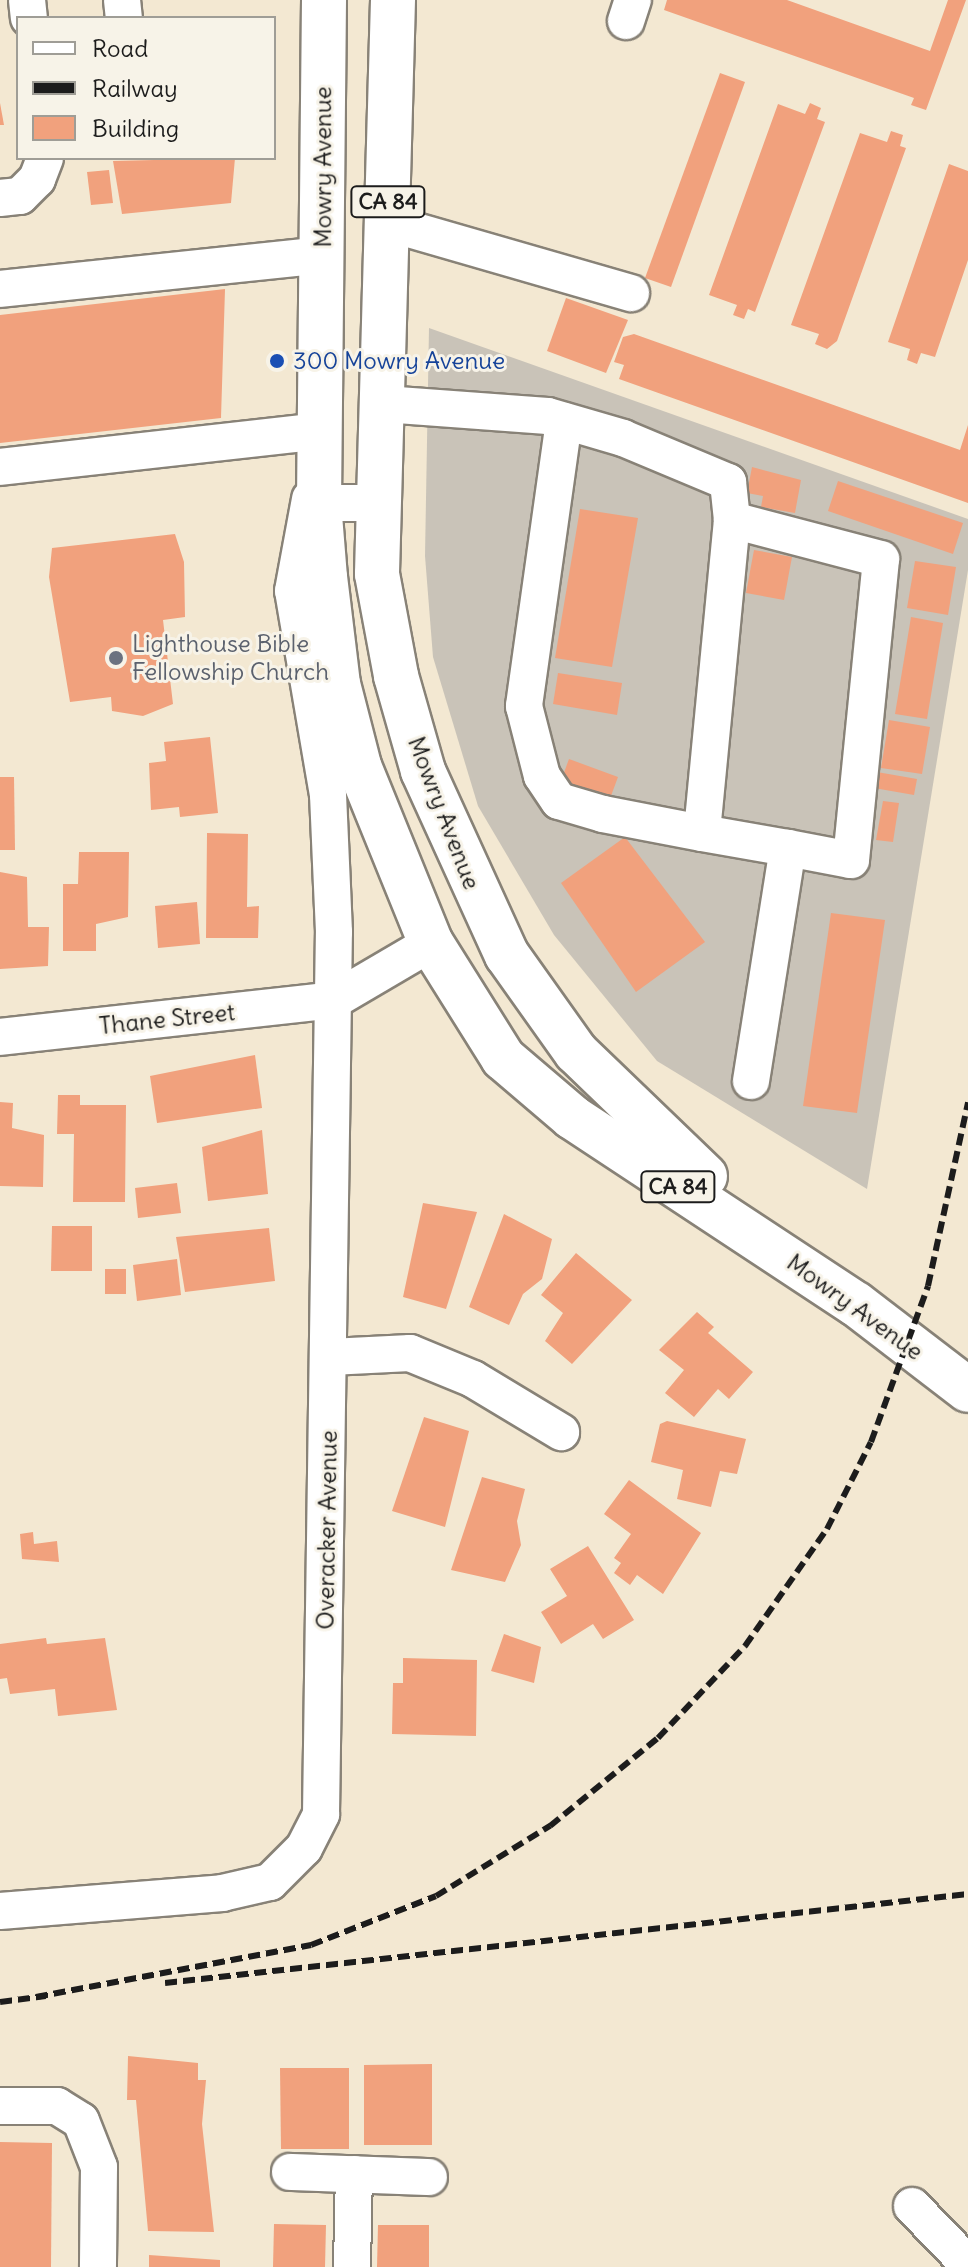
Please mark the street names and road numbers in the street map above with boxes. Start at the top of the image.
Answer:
street label: Mowry Avenue [309,86,337,248]
road number: CA 84 [350,184,426,220]
street label: Mowry Avenue [402,733,486,893]
street label: Thane Street [98,998,236,1040]
road number: CA 84 [640,1169,716,1205]
street label: Mowry Avenue [781,1248,929,1366]
street label: Overacker Avenue [311,1430,343,1630]

